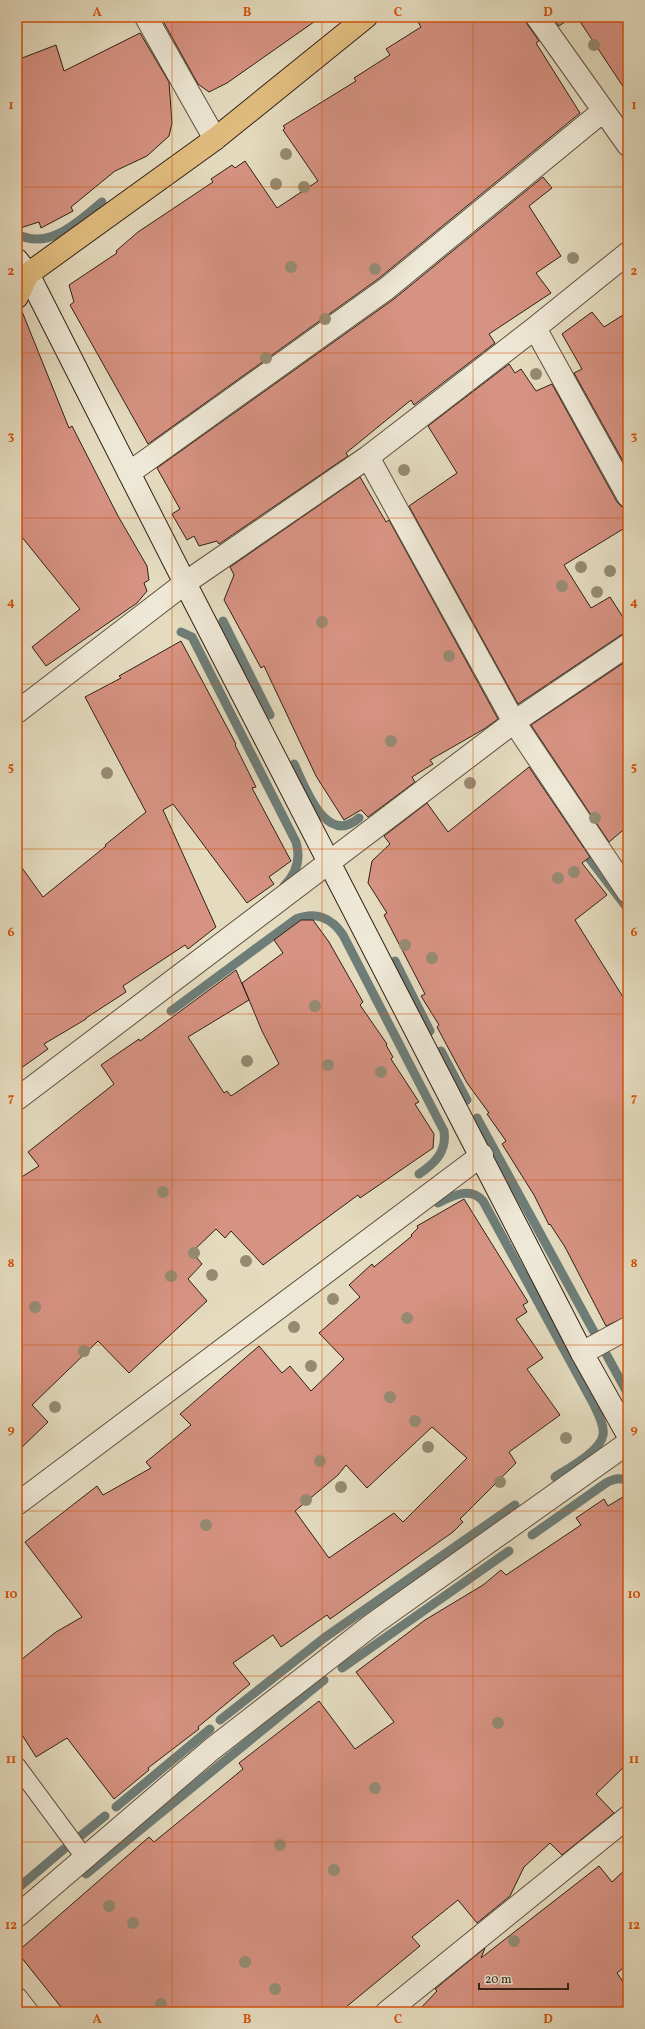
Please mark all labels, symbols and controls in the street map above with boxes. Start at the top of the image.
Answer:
text: A [92,4,102,22]
text: B [243,4,252,22]
text: C [394,4,402,22]
text: D [543,4,553,22]
text: 1 [8,97,14,115]
text: 1 [631,97,637,115]
text: 2 [8,263,15,281]
text: 2 [631,263,638,281]
text: 3 [8,428,15,446]
text: 3 [631,428,638,446]
text: 4 [7,594,15,612]
text: 4 [630,594,638,612]
text: 5 [8,759,14,777]
text: 5 [631,759,637,777]
text: 6 [7,924,15,942]
text: 6 [630,924,638,942]
text: 7 [8,1090,14,1108]
text: 7 [631,1090,637,1108]
text: 8 [7,1255,15,1273]
text: 8 [630,1255,638,1273]
text: 9 [7,1421,15,1439]
text: 9 [630,1421,638,1439]
text: 10 [4,1586,18,1604]
text: 10 [627,1586,641,1604]
text: 11 [6,1751,16,1769]
text: 11 [629,1751,639,1769]
text: 12 [5,1917,17,1935]
text: 12 [628,1917,640,1935]
scale bar [479,1965,568,1991]
text: 20 m [485,1972,512,1988]
text: A [92,2011,102,2029]
text: B [243,2011,252,2029]
text: C [394,2011,402,2029]
text: D [543,2011,553,2029]

